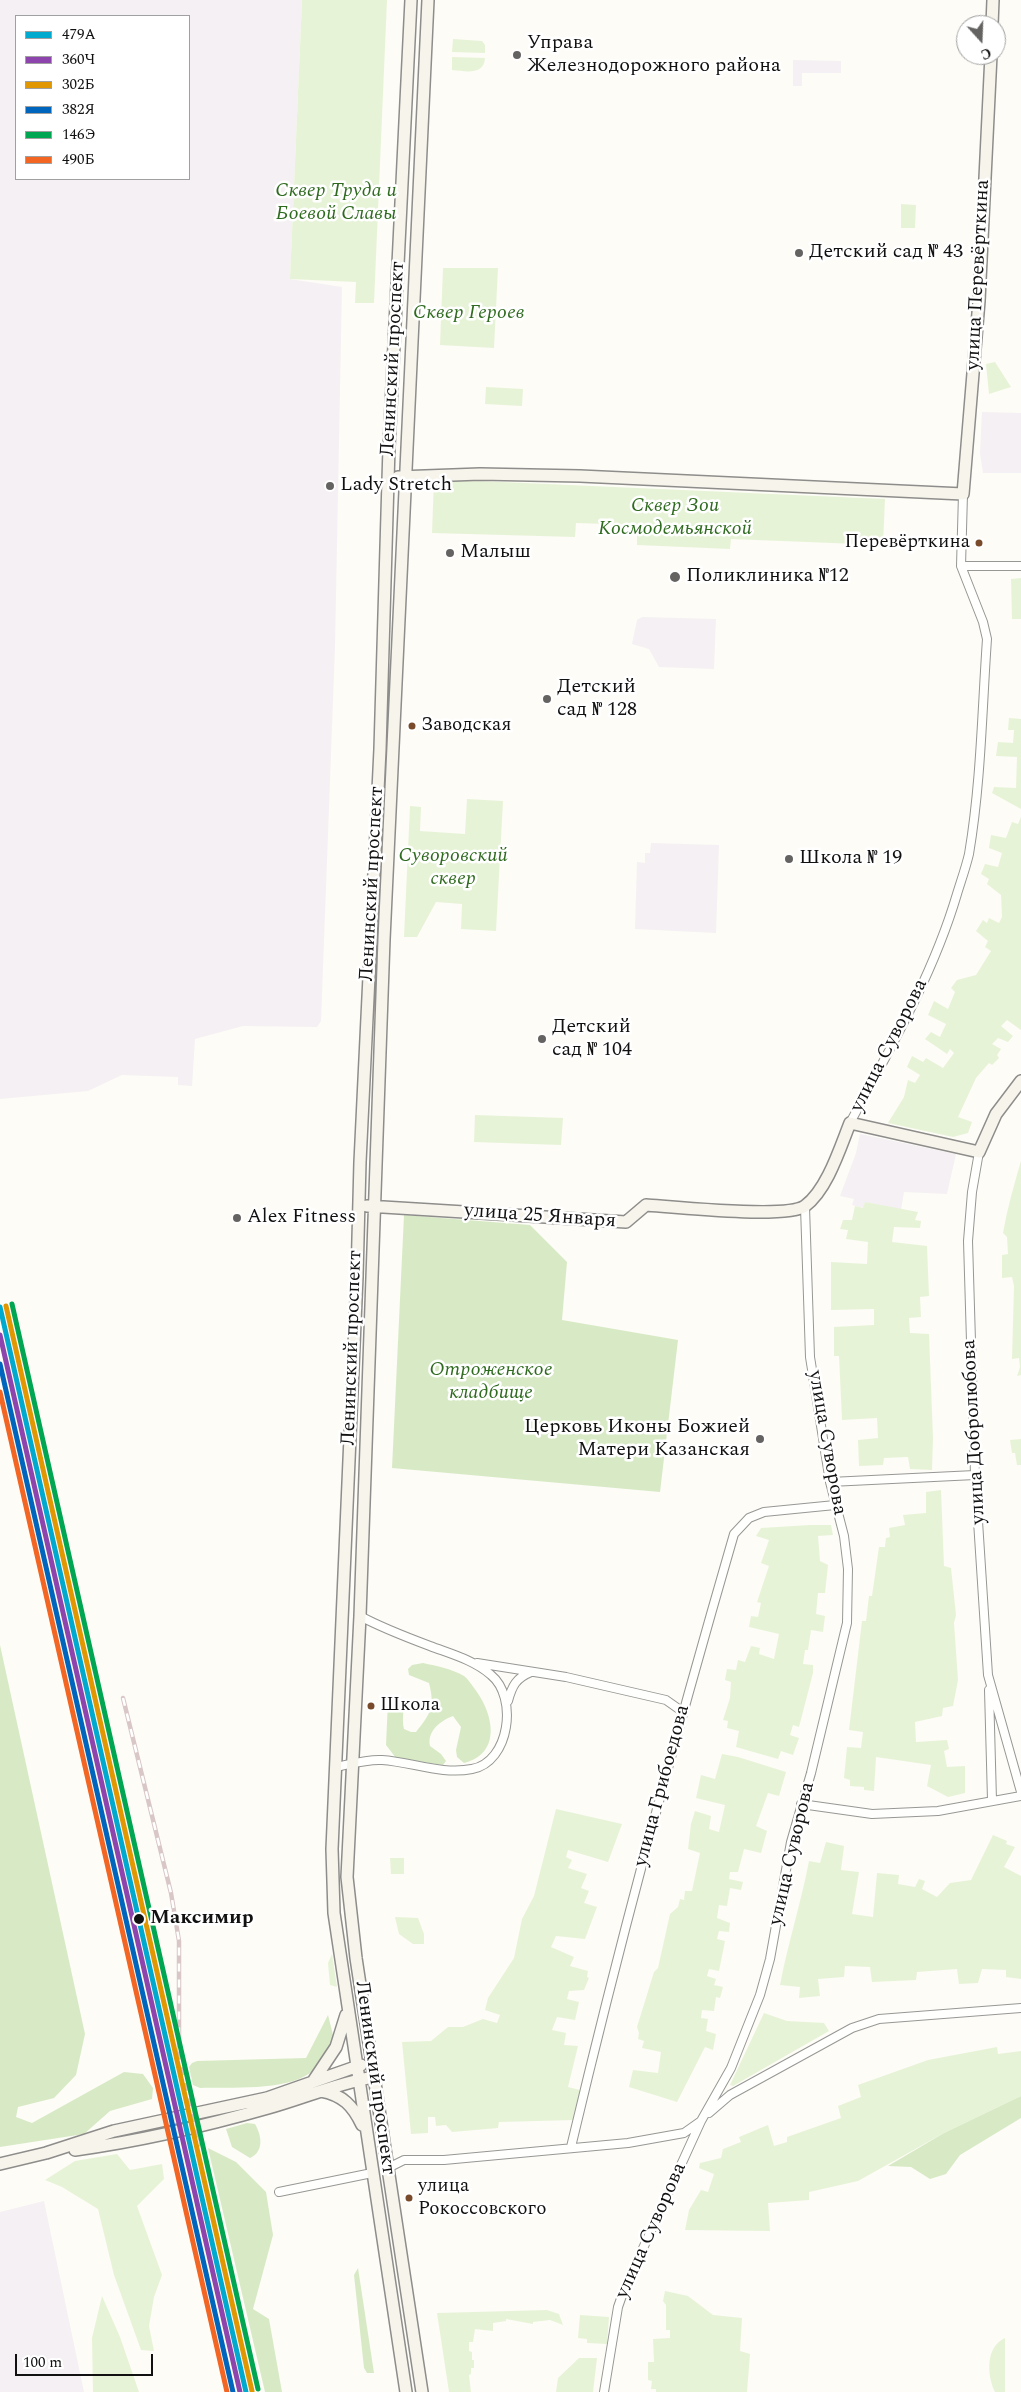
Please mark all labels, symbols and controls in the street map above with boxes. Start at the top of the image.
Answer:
legend [15,15,190,180]
north arrow [956,15,1006,65]
text: 479А [62,23,96,46]
place label: Управа Железнодорожного района [527,32,781,79]
text: С [978,42,994,65]
text: 360Ч [62,48,95,71]
marker: Управа Железнодорожного района [511,49,523,61]
text: 302Б [62,73,95,96]
text: 382Я [62,98,95,121]
text: 146Э [62,123,96,146]
text: 490Б [62,148,95,171]
street label: улица Перевёрткина [962,179,996,371]
park label: Сквер Труда и Боевой Славы [275,180,397,227]
place label: Детский сад № 43 [809,241,963,265]
marker: Детский сад № 43 [793,247,805,259]
street label: Ленинский проспект [377,261,411,457]
park label: Сквер Героев [413,302,525,326]
place label: Lady Stretch [340,474,452,498]
marker: Lady Stretch [324,480,336,492]
park label: Сквер Зои Космодемьянской [598,495,752,542]
place label: Перевёрткина [845,532,970,554]
marker: Перевёрткина [974,538,984,548]
place label: Малыш [460,541,530,565]
marker: Малыш [444,547,456,559]
place label: Поликлиника №12 [686,565,849,589]
marker: Поликлиника №12 [668,570,682,584]
place label: Детский сад № 128 [557,676,637,723]
marker: Детский сад № 128 [541,693,553,705]
place label: Заводская [421,715,511,737]
marker: Заводская [407,721,417,731]
street label: Ленинский проспект [356,786,390,982]
park label: Суворовский сквер [398,845,508,892]
place label: Школа № 19 [799,847,902,871]
marker: Школа № 19 [783,853,795,865]
street label: улица Суворова [846,975,934,1117]
place label: Детский сад № 104 [552,1016,632,1063]
marker: Детский сад № 104 [536,1033,548,1045]
street label: улица 25 Января [463,1200,617,1234]
place label: Alex Fitness [247,1206,356,1230]
marker: Alex Fitness [231,1212,243,1224]
street label: Ленинский проспект [338,1250,368,1446]
street label: улица Добролюбова [958,1339,992,1525]
park label: Отроженское кладбище [429,1359,553,1406]
street label: улица Суворова [801,1369,851,1517]
place label: Церковь Иконы Божией Матери Казанская [524,1416,750,1463]
marker: Церковь Иконы Божией Матери Казанская [754,1433,766,1445]
place label: Школа [380,1695,440,1717]
marker: Школа [366,1701,376,1711]
street label: улица Грибоедова [630,1702,696,1870]
street label: улица Суворова [765,1780,821,1928]
place label: Максимир [150,1907,254,1931]
marker: Максимир [132,1912,146,1926]
street label: Ленинский проспект [349,1980,399,2176]
street label: улица Суворова [611,2159,693,2303]
place label: улица Рокоссовского [418,2176,546,2220]
marker: улица Рокоссовского [404,2193,414,2203]
scale bar [18,2344,155,2376]
text: 100 m [23,2351,62,2374]

